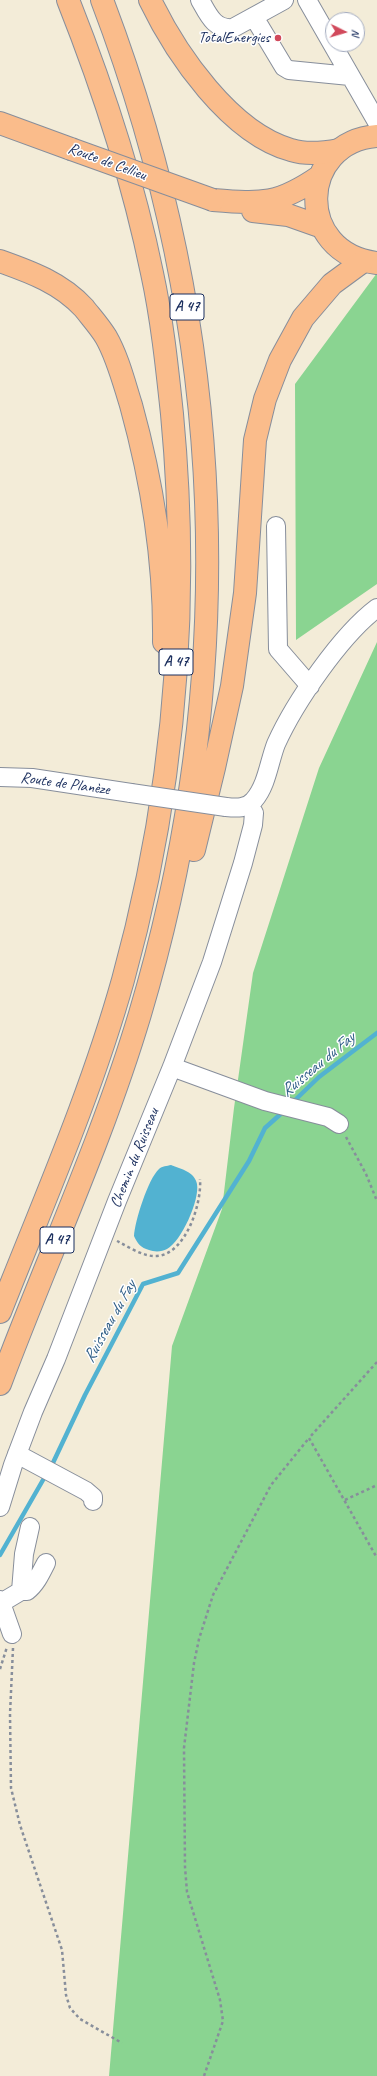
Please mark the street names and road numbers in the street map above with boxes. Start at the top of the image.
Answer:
street label: Route de Cellieu [65,139,149,185]
road number: A 47 [170,294,204,320]
road number: A 47 [159,649,193,675]
street label: Route de Planèze [19,768,111,800]
street label: Chemin du Ruisseau [106,1105,164,1211]
road number: A 47 [40,1227,74,1253]

